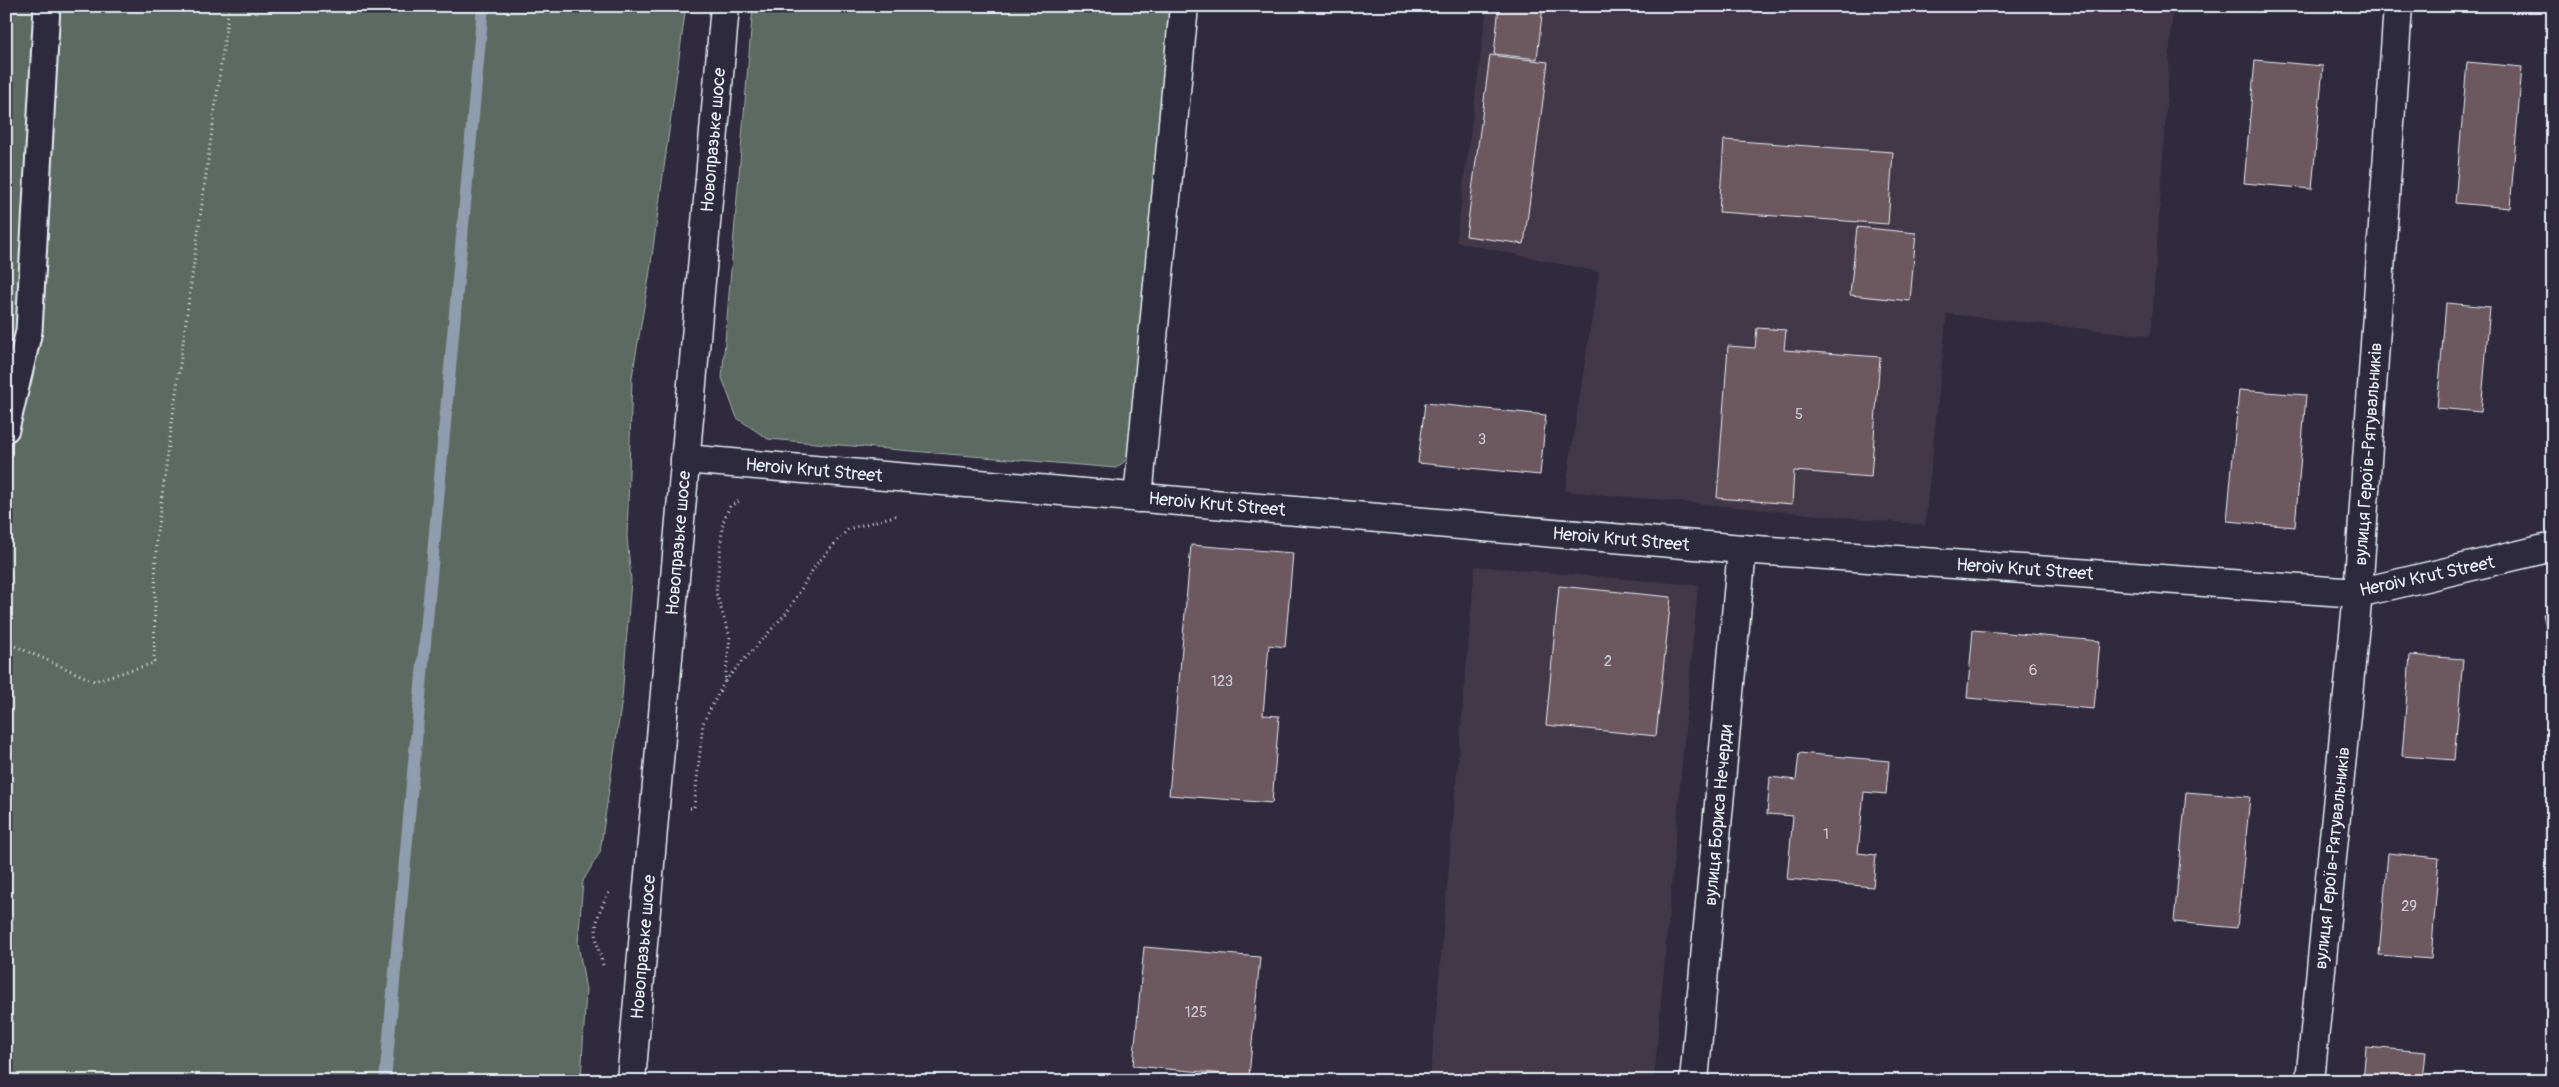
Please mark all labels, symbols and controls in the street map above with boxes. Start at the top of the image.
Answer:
street label: Новопразьке шосе [696,67,731,213]
street label: вулиця Героїв-Рятувальників [2349,342,2388,566]
house number: 5 [1795,405,1803,424]
house number: 3 [1478,430,1486,449]
street label: Heroiv Krut Street [745,453,884,488]
street label: Новопразьке шосе [661,470,696,616]
street label: Heroiv Krut Street [1148,487,1287,522]
street label: Heroiv Krut Street [1552,522,1691,557]
street label: Heroiv Krut Street [2358,551,2497,602]
street label: Heroiv Krut Street [1956,553,2095,586]
house number: 2 [1604,652,1612,671]
house number: 6 [2029,661,2037,680]
house number: 123 [1211,672,1233,691]
street label: вулиця Бориса Нечерди [1699,724,1738,907]
street label: вулиця Героїв-Рятувальників [2309,746,2356,970]
house number: 1 [1823,825,1829,844]
street label: Новопразьке шосе [626,874,661,1020]
house number: 29 [2401,897,2417,916]
house number: 125 [1185,1003,1207,1022]

